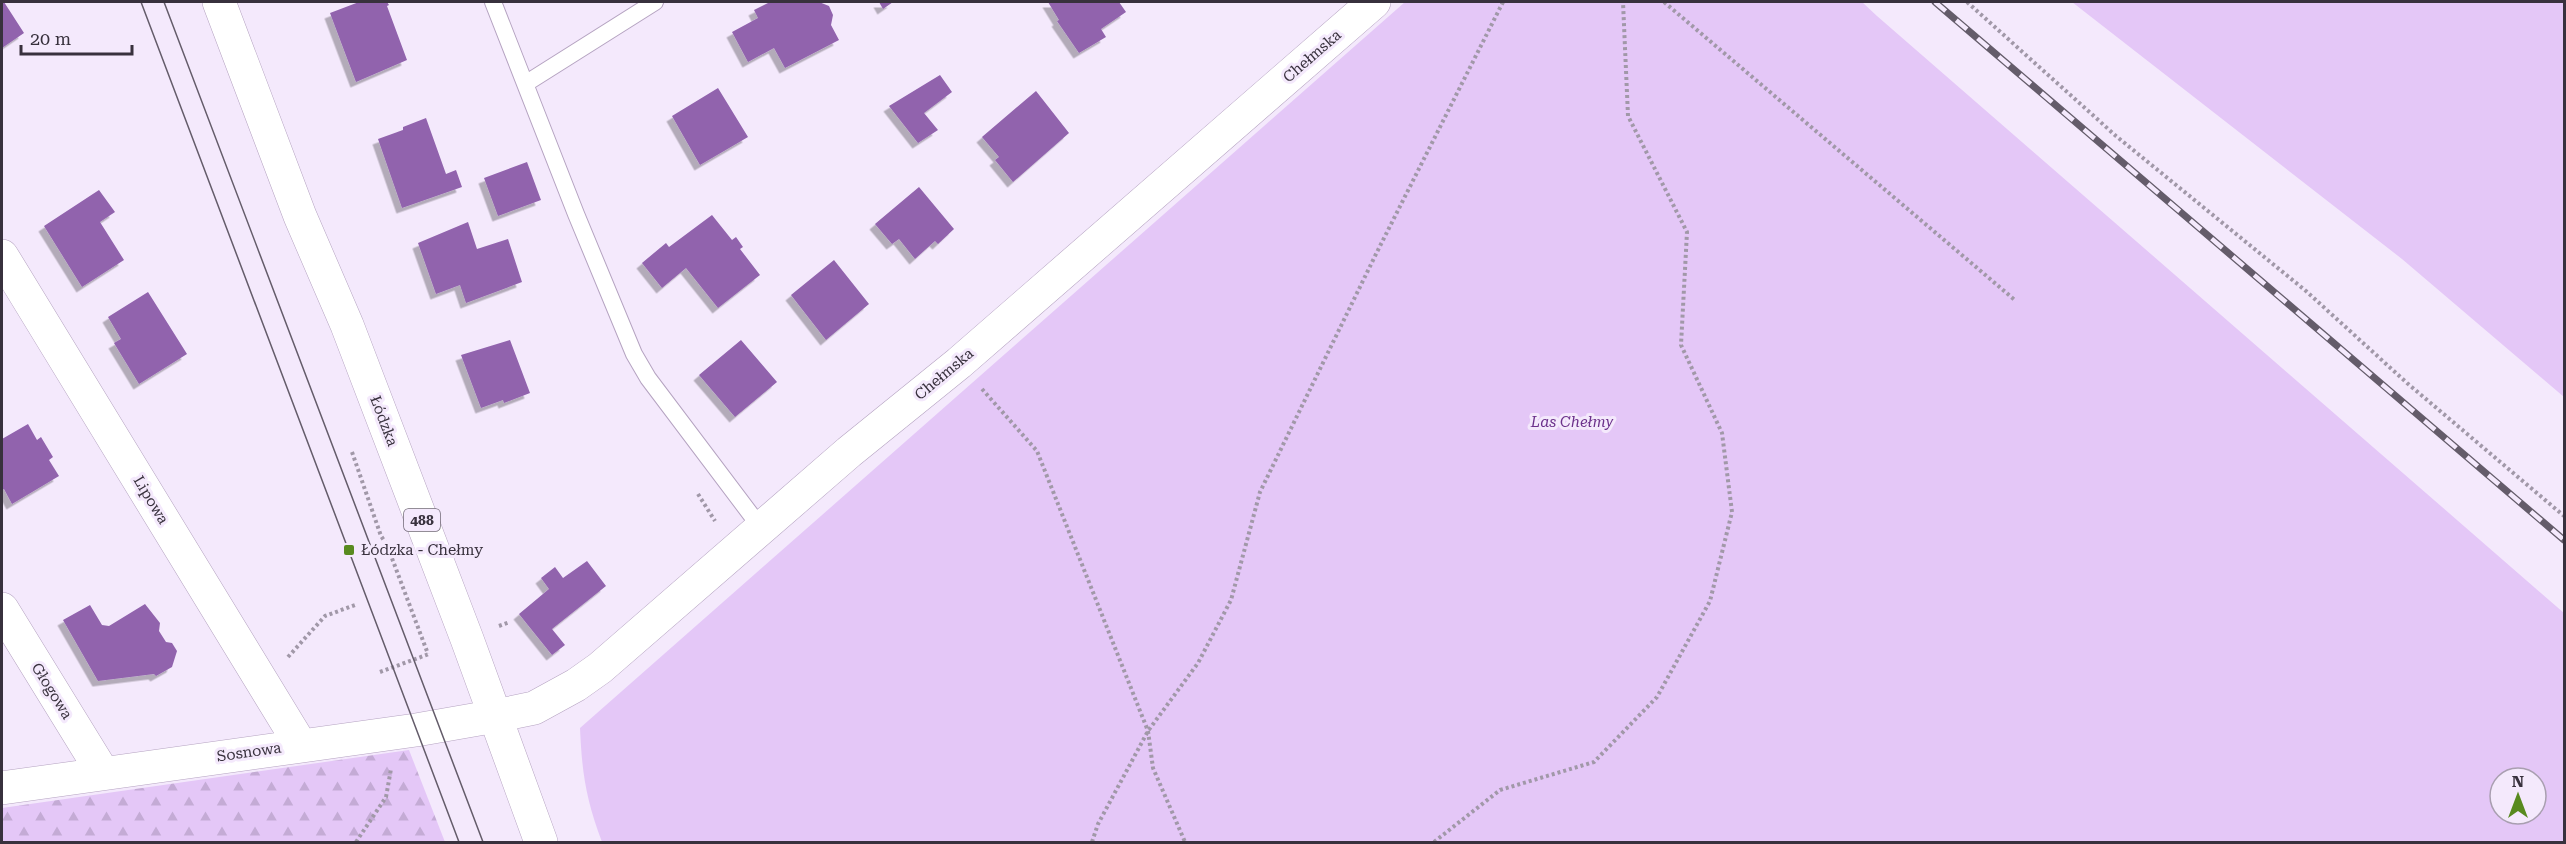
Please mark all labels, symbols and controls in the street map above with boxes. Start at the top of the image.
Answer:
scale bar [21,18,132,56]
street label: Chełmska [1279,26,1345,86]
text: 20 m [30,28,71,49]
street label: Chełmska [911,344,977,404]
street label: Łódzka [366,393,402,449]
park label: Las Chełmy [1530,413,1614,431]
street label: Lipowa [130,473,172,527]
road number: 488 [404,509,440,531]
place label: Łódzka - Chełmy [361,541,483,559]
marker: Łódzka - Chełmy [342,543,356,557]
street label: Głogowa [28,660,76,722]
street label: Sosnowa [216,739,282,765]
north arrow [2488,766,2548,826]
text: N [2512,772,2524,791]

